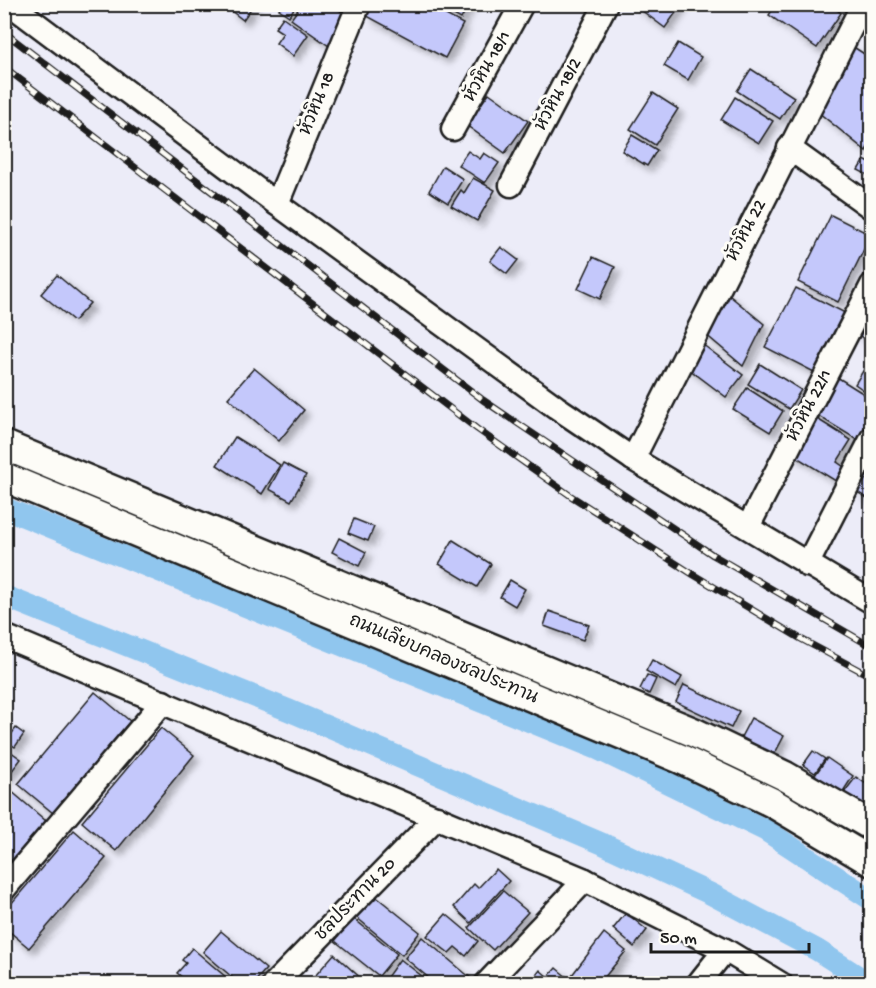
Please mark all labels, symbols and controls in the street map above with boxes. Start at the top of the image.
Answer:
street label: หัวหิน 18/1 [457,26,516,106]
street label: หัวหิน 18/2 [528,53,587,135]
street label: หัวหิน 18 [293,68,340,139]
street label: หัวหิน 22 [720,195,772,266]
street label: หัวหิน 22/1 [780,365,837,446]
street label: ถนนเลียบคลองชลประทาน [345,607,542,709]
street label: ชลประทาน 20 [309,852,401,946]
scale bar [651,916,808,954]
text: 50 m [660,929,697,950]

